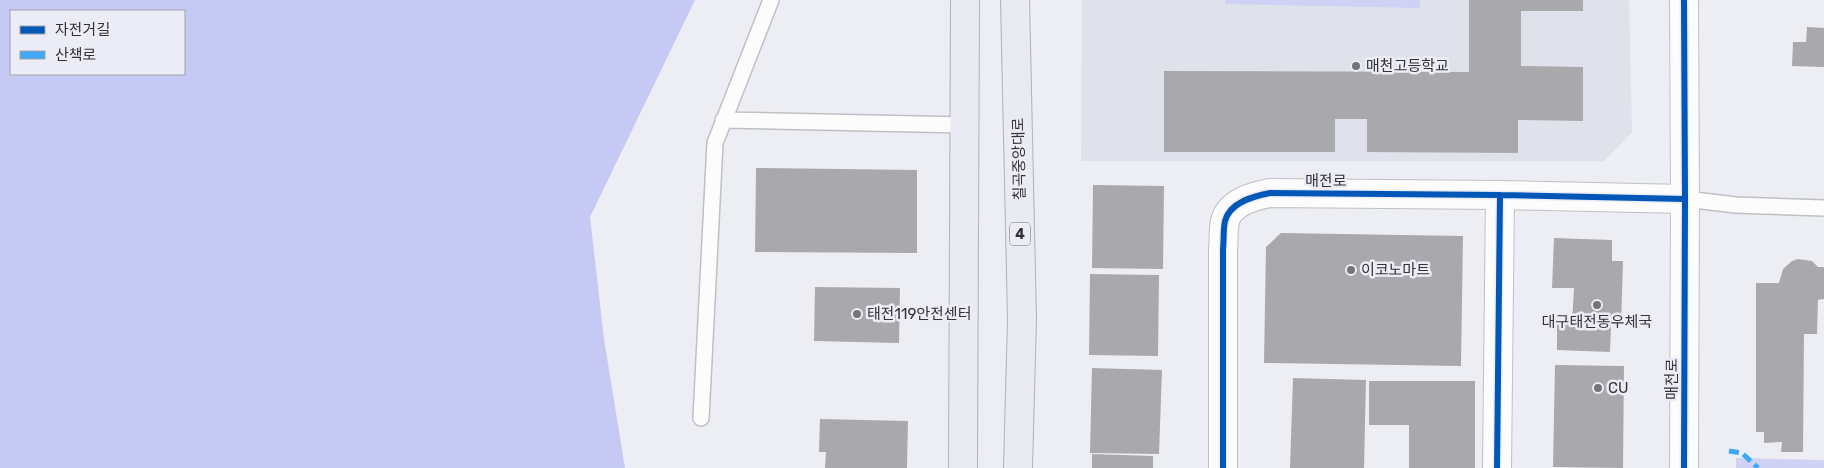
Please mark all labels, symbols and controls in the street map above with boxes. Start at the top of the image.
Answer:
legend [10,10,185,75]
text: 자전거길 [55,21,110,39]
text: 산책로 [55,46,96,64]
place label: 매천고등학교 [1366,57,1449,75]
marker: 매천고등학교 [1350,60,1362,72]
street label: 칠곡중앙대로 [1009,117,1029,201]
street label: 매전로 [1305,172,1347,190]
road number: 4 [1010,222,1030,245]
place label: 이코노마트 [1361,261,1430,279]
marker: 이코노마트 [1345,264,1357,276]
marker: 대구태전동우체국 [1591,299,1603,311]
place label: 태전119안전센터 [867,305,972,323]
marker: 태전119안전센터 [851,308,863,320]
place label: 대구태전동우체국 [1542,313,1652,331]
street label: 매전로 [1663,358,1681,400]
place label: CU [1608,379,1629,397]
marker: CU [1592,382,1604,394]

